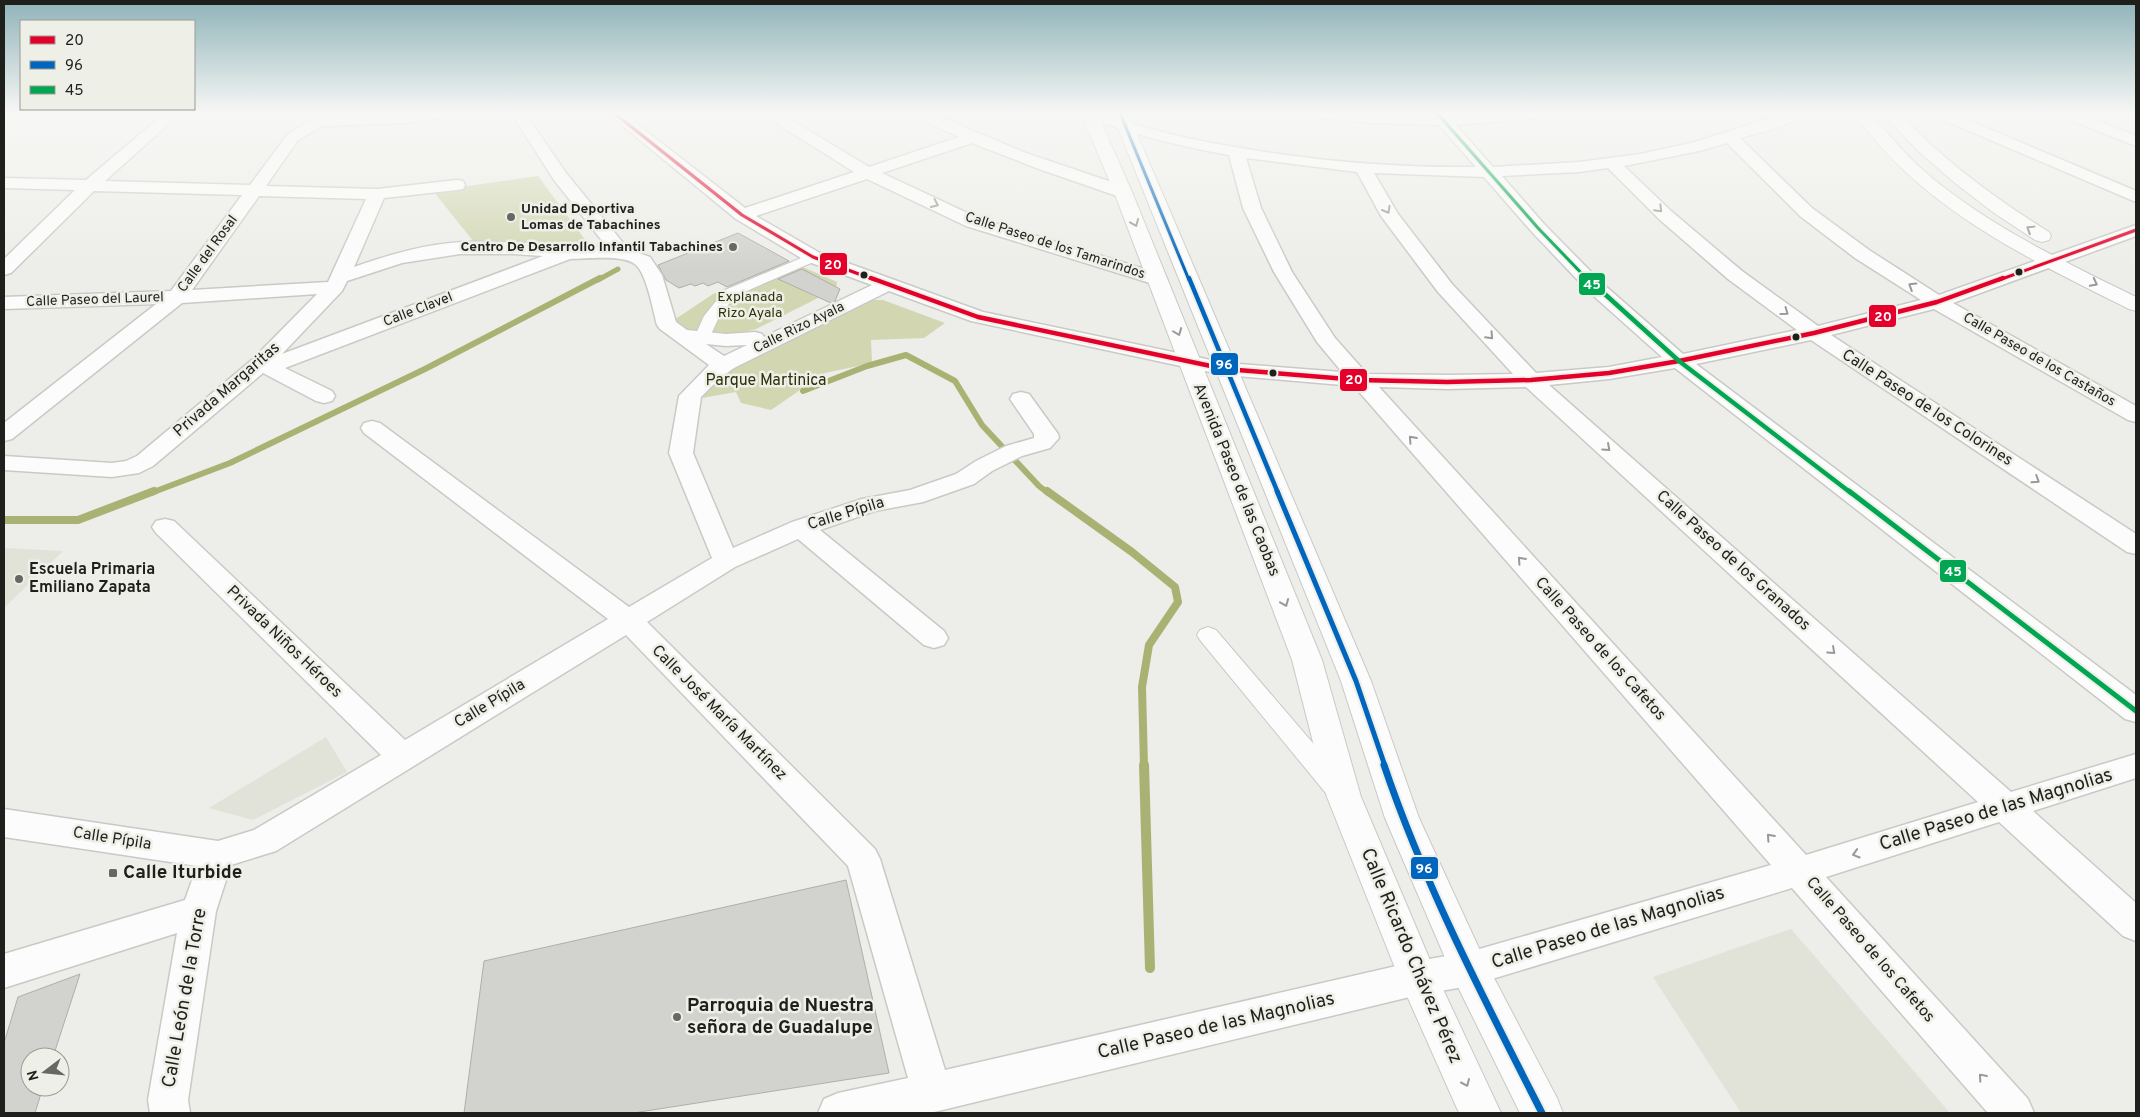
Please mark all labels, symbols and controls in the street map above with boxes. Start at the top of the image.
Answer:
legend [20,20,195,110]
text: 20 [65,32,84,51]
text: 96 [65,57,83,76]
text: 45 [65,82,84,101]
one-way arrow [930,198,939,209]
place label: Unidad Deportiva Lomas de Tabachines [521,201,661,234]
one-way arrow [1653,203,1662,212]
one-way arrow [1381,205,1391,214]
street label: Calle Paseo de los Tamarindos [963,209,1147,283]
marker: Unidad Deportiva Lomas de Tabachines [505,211,517,223]
street label: Calle del Rosal [174,212,242,296]
one-way arrow [1129,218,1139,226]
one-way arrow [2027,225,2036,235]
place label: Centro De Desarrollo Infantil Tabachines [460,239,723,256]
marker: Centro De Desarrollo Infantil Tabachines [727,241,739,253]
line badge: 20 [819,252,848,276]
text: 20 [824,257,842,274]
unlabelled marker [2014,267,2024,277]
unlabelled marker [859,270,869,280]
line badge: 45 [1578,272,1606,296]
text: 45 [1583,277,1601,294]
one-way arrow [2089,277,2098,287]
one-way arrow [1909,282,1918,292]
street label: Calle Paseo del Laurel [26,289,164,311]
street label: Calle Clavel [381,289,455,331]
park label: Explanada Rizo Ayala [717,289,783,322]
street label: Calle Rizo Ayala [751,299,847,357]
line badge: 20 [1868,304,1897,328]
one-way arrow [1779,306,1789,315]
text: 20 [1874,309,1892,326]
street label: Calle Paseo de los Castaños [1960,309,2118,411]
one-way arrow [1172,327,1182,336]
one-way arrow [1484,330,1493,339]
unlabelled marker [1791,332,1801,342]
street label: Privada Margaritas [170,338,284,442]
street label: Calle Paseo de los Colorines [1838,345,2016,471]
line badge: 96 [1210,352,1239,376]
text: 96 [1215,357,1233,374]
unlabelled marker [1268,368,1278,378]
line badge: 20 [1339,368,1368,392]
park label: Parque Martinica [705,371,827,391]
text: 20 [1345,372,1363,389]
street label: Avenida Paseo de las Caobas [1188,380,1284,580]
one-way arrow [1409,436,1418,445]
one-way arrow [1602,442,1611,451]
one-way arrow [2030,474,2040,483]
street label: Calle Paseo de los Granados [1652,486,1814,636]
street label: Calle Pípila [805,493,887,535]
one-way arrow [1518,557,1527,566]
line badge: 45 [1939,559,1967,583]
place label: Escuela Primaria Emiliano Zapata [29,560,155,598]
text: 45 [1944,564,1962,581]
marker: Escuela Primaria Emiliano Zapata [13,573,25,585]
street label: Calle Paseo de los Cafetos [1530,573,1670,725]
street label: Privada Niños Héroes [222,582,346,702]
one-way arrow [1279,598,1289,607]
street label: Calle José María Martínez [647,641,791,785]
one-way arrow [1827,645,1836,654]
street label: Calle Pípila [451,675,529,733]
street label: Calle Paseo de las Magnolias [1876,763,2116,857]
street label: Calle Pípila [71,823,153,855]
one-way arrow [1767,834,1776,843]
street label: Calle Ricardo Chávez Pérez [1355,845,1467,1067]
one-way arrow [1852,848,1861,858]
line badge: 96 [1410,856,1439,880]
place label: Calle Iturbide [123,861,242,885]
text: 96 [1415,861,1433,878]
marker: Calle Iturbide [107,867,119,879]
street label: Calle Paseo de los Cafetos [1801,873,1939,1027]
street label: Calle Paseo de las Magnolias [1488,881,1728,975]
street label: Calle León de la Torre [157,906,213,1090]
street label: Calle Paseo de las Magnolias [1095,987,1337,1065]
place label: Parroquia de Nuestra señora de Guadalupe [687,994,874,1040]
marker: Parroquia de Nuestra señora de Guadalupe [671,1011,683,1023]
north arrow [20,1047,70,1097]
text: N [24,1068,44,1082]
one-way arrow [1979,1073,1988,1082]
one-way arrow [1460,1078,1470,1087]

